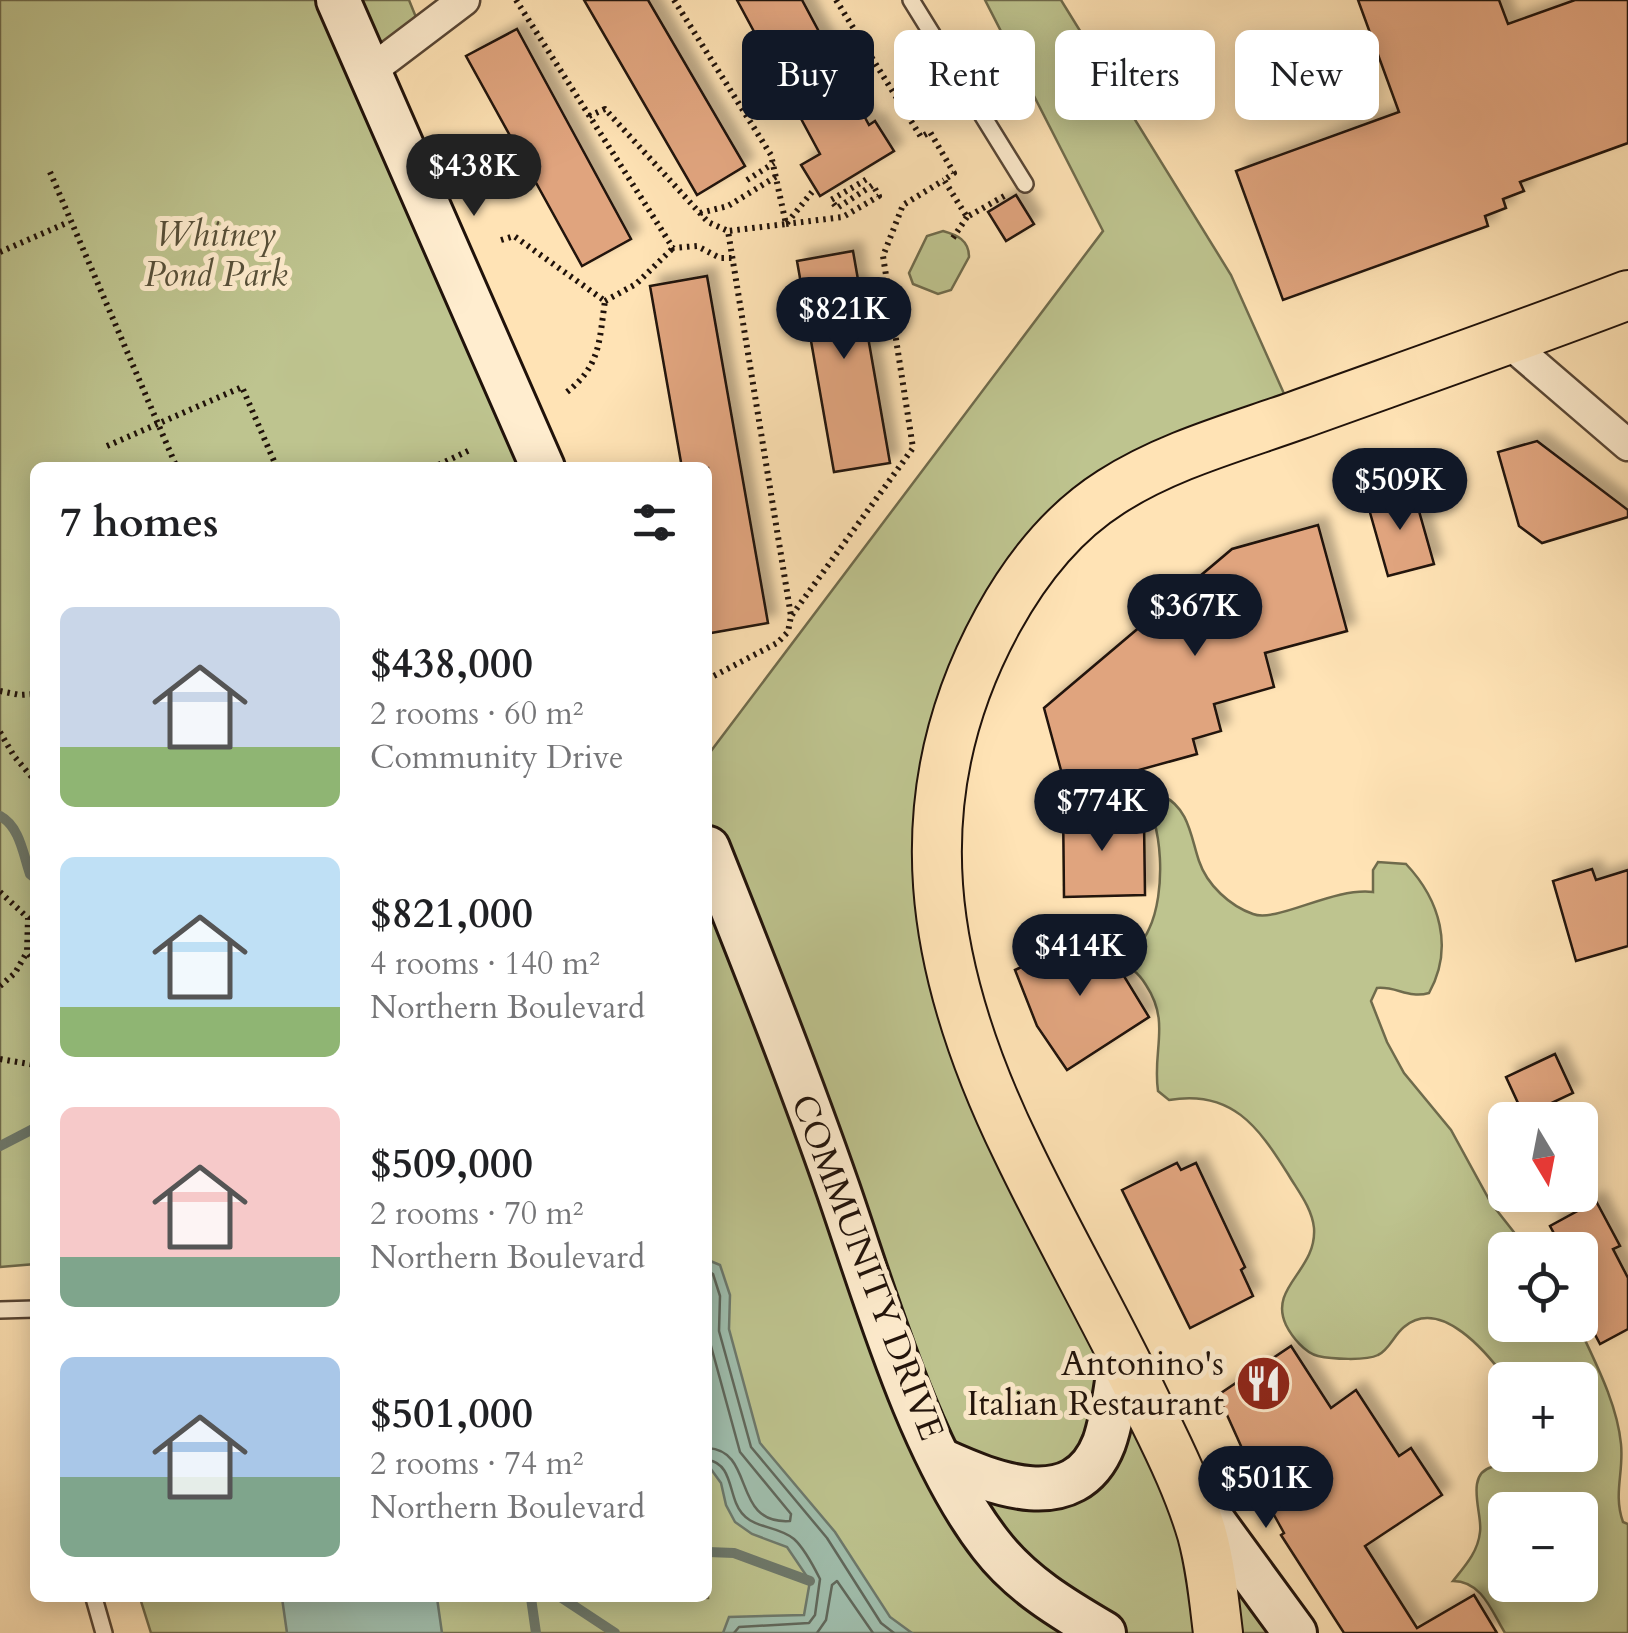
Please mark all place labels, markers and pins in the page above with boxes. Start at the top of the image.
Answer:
pin: $438K [404,134,544,219]
pin: $821K [774,277,914,362]
pin: $509K [1330,448,1470,533]
pin: $367K [1125,574,1265,659]
pin: $774K [1032,769,1172,854]
pin: $414K [1010,914,1150,999]
place label: Antonino's Italian Restaurant [967,1340,1224,1428]
restaurant icon: Antonino's Italian Restaurant [1233,1353,1293,1413]
pin: $501K [1196,1446,1336,1531]

